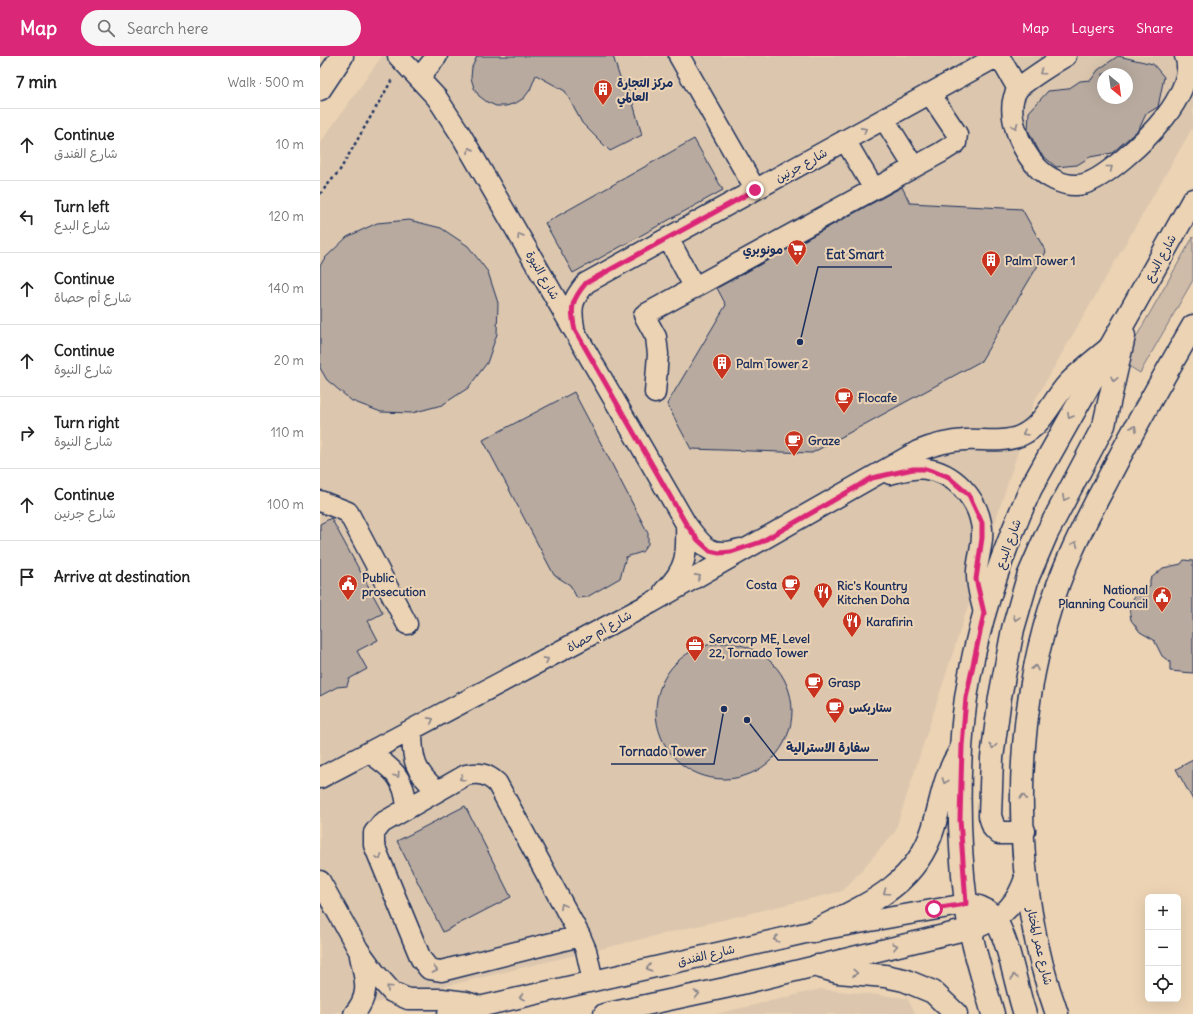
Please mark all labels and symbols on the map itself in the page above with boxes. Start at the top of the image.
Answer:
one-way arrow [1039,67,1046,74]
north arrow [1097,68,1133,104]
place label: مركز التجارة العالمي [617,75,673,108]
building icon: مركز التجارة العالمي [592,78,614,106]
one-way arrow [1010,122,1018,130]
one-way arrow [860,127,868,134]
street label: شارع جرنين [772,145,831,187]
one-way arrow [467,147,474,154]
one-way arrow [1106,166,1113,173]
route end [746,181,764,199]
street label: شارع البدع [1141,232,1181,285]
one-way arrow [518,233,525,240]
supermarket icon: مونوبري [786,238,808,266]
place label: مونوبري [743,242,783,259]
callout: Eat Smart [818,242,892,267]
text: Eat Smart [826,246,885,263]
street label: شارع النيوة [521,248,563,303]
building icon: Palm Tower 1 [980,249,1002,277]
place label: Palm Tower 1 [1005,253,1076,268]
building icon: Palm Tower 2 [711,352,733,380]
place label: Palm Tower 2 [736,356,809,371]
one-way arrow [1111,376,1119,382]
cafe icon: Flocafe [833,386,855,414]
place label: Flocafe [858,390,898,405]
one-way arrow [1068,412,1075,420]
one-way arrow [1130,425,1137,433]
one-way arrow [1022,428,1029,436]
cafe icon: Graze [783,429,805,457]
place label: Graze [808,433,841,448]
one-way arrow [1063,494,1070,502]
street label: شارع البدع [992,517,1026,572]
one-way arrow [1070,540,1078,547]
place label: Public prosecution [362,570,426,600]
public building icon: Public prosecution [337,573,359,601]
cafe icon: Costa [780,573,802,601]
one-way arrow [693,575,701,582]
place label: Costa [746,577,777,592]
place label: Ric's Kountry Kitchen Doha [837,578,910,607]
restaurant icon: Ric's Kountry Kitchen Doha [812,581,834,609]
place label: National Planning Council [1058,582,1148,612]
public building icon: National Planning Council [1151,585,1173,613]
street label: شارع أم حصاة [564,607,635,657]
restaurant icon: Karafirin [841,610,863,638]
place label: Karafirin [866,614,913,629]
one-way arrow [1012,615,1021,622]
place label: Servcorp ME, Level 22, Tornado Tower [709,631,810,660]
office icon: Servcorp ME, Level 22, Tornado Tower [684,634,706,662]
one-way arrow [542,657,549,665]
one-way arrow [1031,664,1039,671]
cafe icon: Grasp [803,671,825,699]
place label: Grasp [828,675,861,691]
cafe icon: ستاربكس [824,696,846,724]
place label: ستاربكس [849,700,892,715]
one-way arrow [427,718,434,725]
callout: سفارة الاسترالية [778,735,878,760]
callout: Tornado Tower [611,739,714,764]
text: سفارة الاسترالية [786,739,870,756]
text: Tornado Tower [619,743,707,760]
one-way arrow [989,743,998,749]
one-way arrow [392,771,400,778]
one-way arrow [459,773,467,781]
one-way arrow [941,777,949,784]
one-way arrow [1019,794,1027,800]
one-way arrow [374,853,382,860]
one-way arrow [883,887,890,895]
route start [925,900,943,918]
one-way arrow [561,903,568,910]
street label: شارع عمر المختار [1022,905,1056,987]
one-way arrow [773,935,779,943]
street label: شارع الفندق [676,941,737,971]
one-way arrow [892,943,898,951]
one-way arrow [646,964,652,972]
one-way arrow [432,965,438,973]
one-way arrow [852,969,858,978]
one-way arrow [1010,973,1019,980]
one-way arrow [386,986,394,993]
one-way arrow [693,990,700,999]
one-way arrow [519,993,526,1001]

